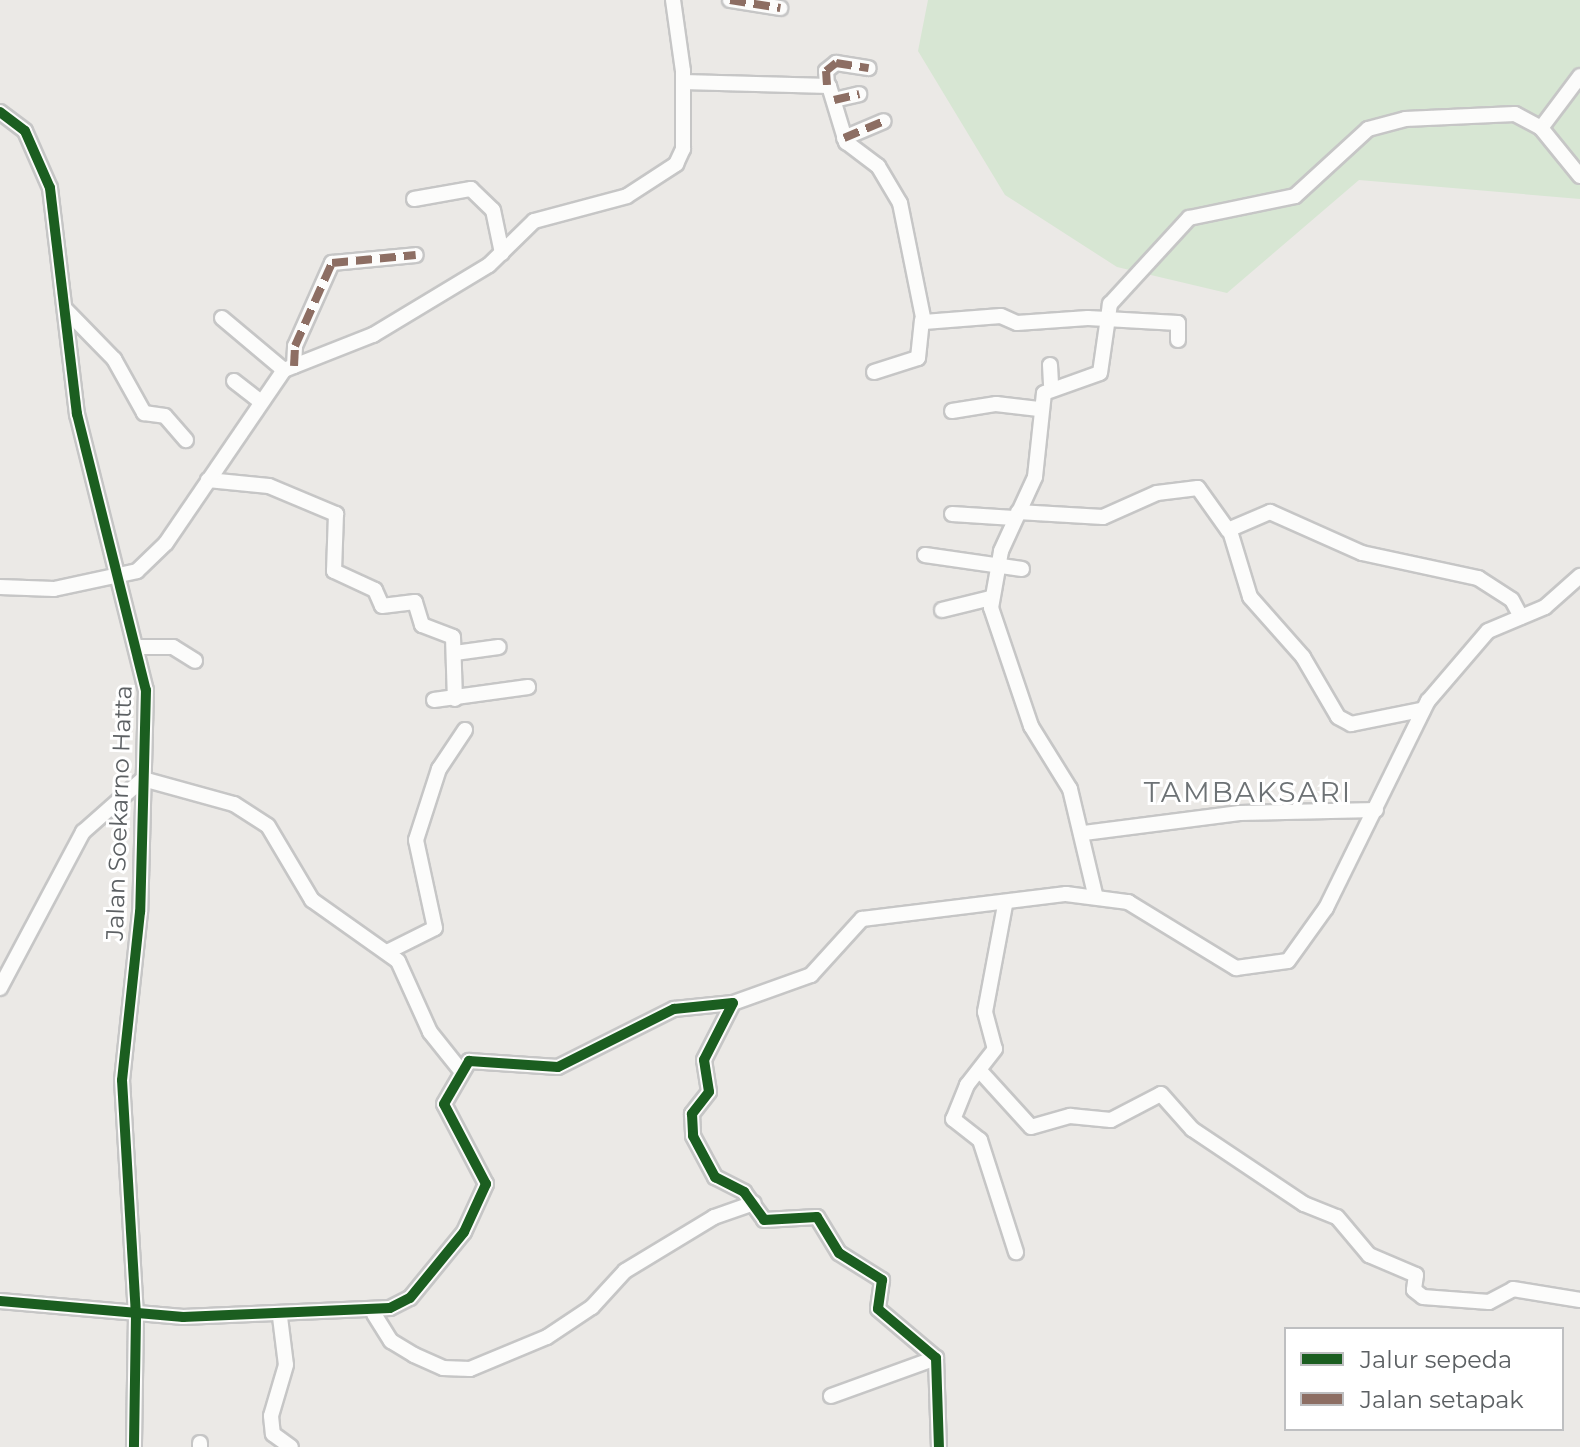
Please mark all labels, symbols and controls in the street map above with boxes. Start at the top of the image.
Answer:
street label: Jalan Soekarno Hatta [100,685,138,941]
district label: TAMBAKSARI [1144,775,1352,809]
legend [1284,1327,1564,1431]
text: Jalur sepeda [1360,1345,1512,1374]
text: Jalan setapak [1360,1385,1524,1414]

